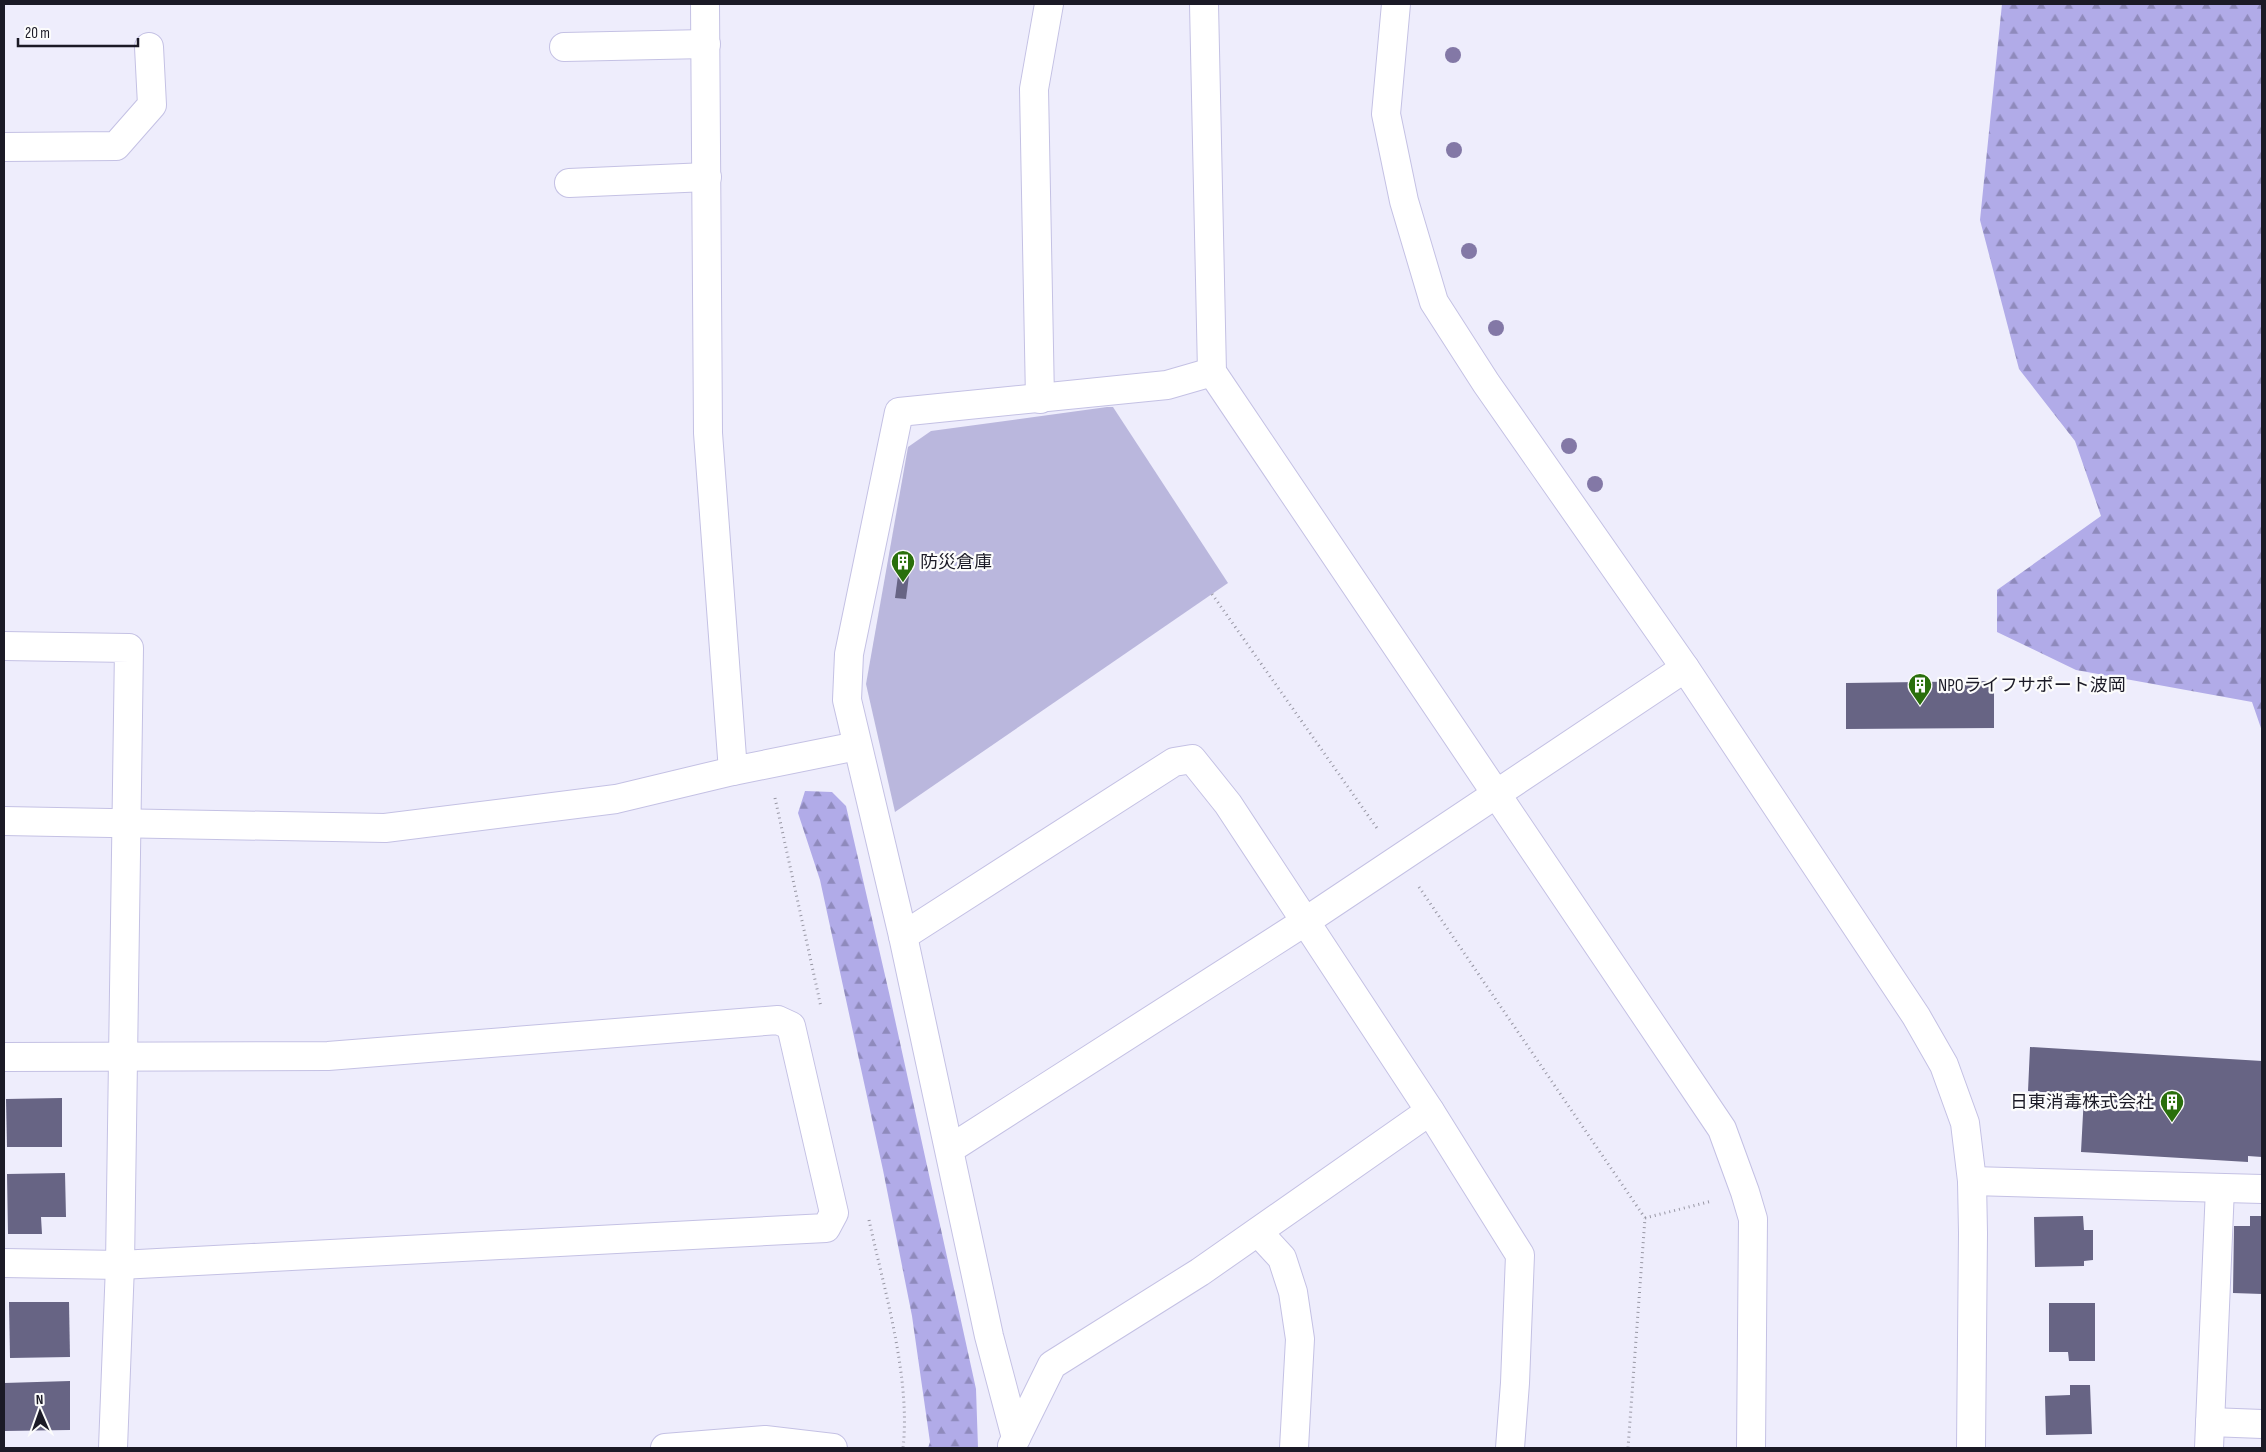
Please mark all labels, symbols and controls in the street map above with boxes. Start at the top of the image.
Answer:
scale bar [18,15,138,47]
text: 20 m [25,24,50,43]
building icon: 防災倉庫 [890,549,916,583]
place label: 防災倉庫 [920,552,992,573]
building icon: NPOライフサポート波岡 [1907,672,1933,706]
place label: NPOライフサポート波岡 [1938,675,2126,696]
building icon: 日東消毒株式会社 [2159,1089,2185,1123]
place label: 日東消毒株式会社 [2010,1092,2154,1113]
north arrow [15,1387,65,1437]
text: N [36,1391,44,1408]

